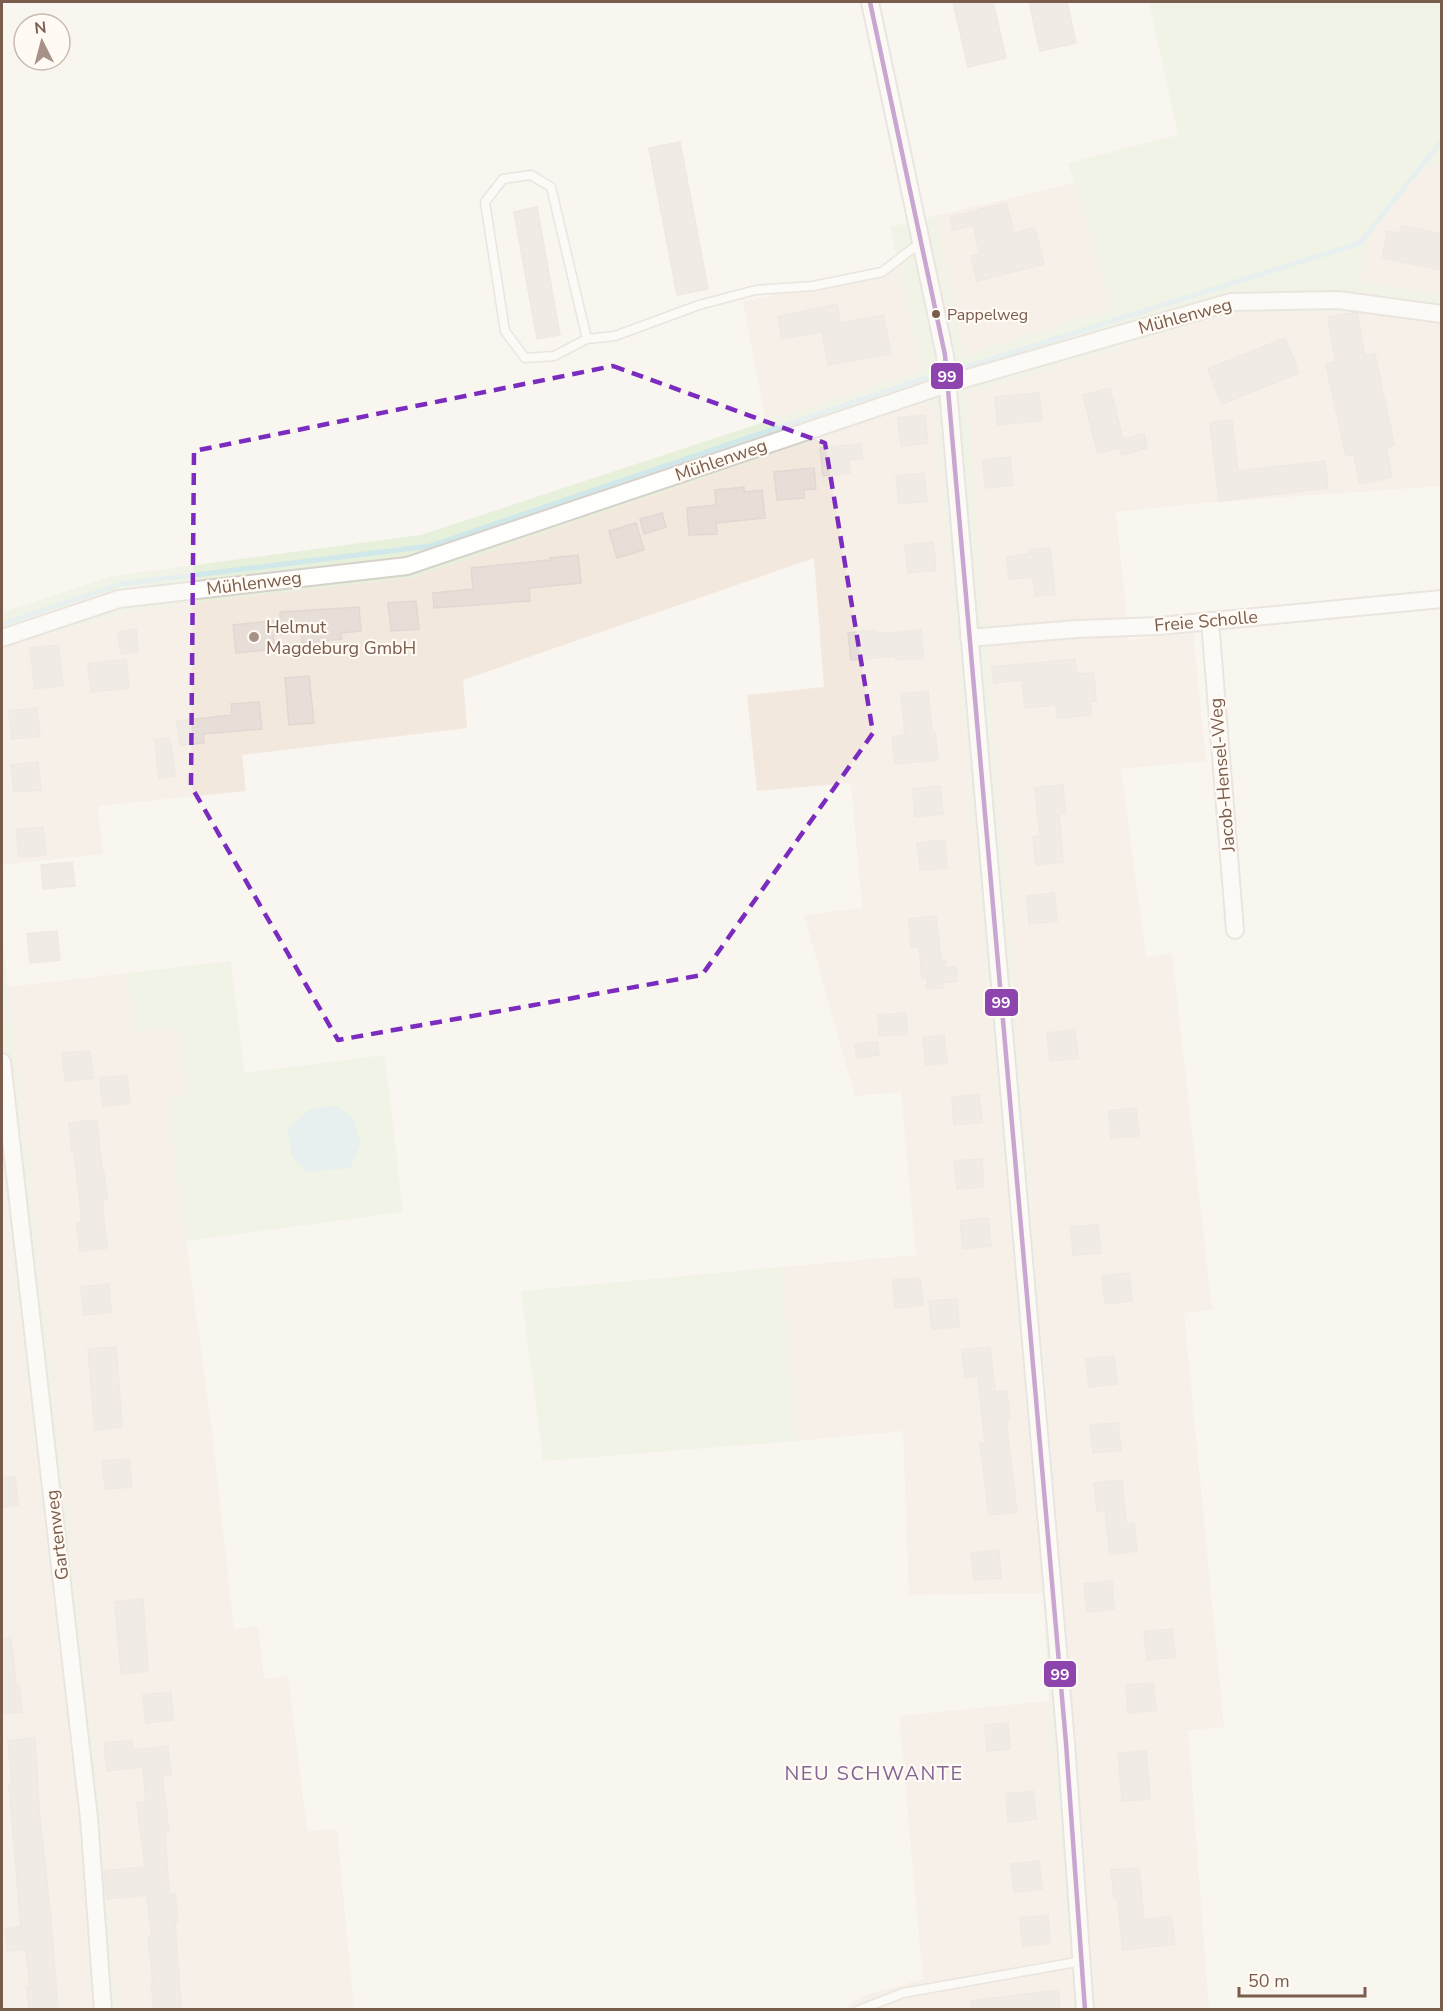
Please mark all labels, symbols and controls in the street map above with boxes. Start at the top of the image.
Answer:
north arrow [12,12,72,72]
text: N [33,17,48,40]
street label: Mühlenweg [1136,292,1234,340]
place label: Pappelweg [947,304,1028,326]
marker: Pappelweg [930,308,942,320]
line badge: 99 [930,362,964,390]
text: 99 [937,366,957,388]
street label: Mühlenweg [672,433,770,487]
street label: Mühlenweg [205,565,303,601]
street label: Freie Scholle [1153,605,1259,637]
place label: Helmut Magdeburg GmbH [266,615,416,660]
marker: Helmut Magdeburg GmbH [247,630,261,644]
street label: Jacob-Hensel-Weg [1203,697,1241,854]
line badge: 99 [984,988,1019,1017]
text: 99 [991,992,1011,1014]
street label: Gartenweg [40,1489,74,1581]
line badge: 99 [1043,1660,1077,1688]
text: 99 [1050,1664,1070,1686]
district label: NEU SCHWANTE [784,1760,964,1787]
scale bar [1239,1960,1365,1998]
text: 50 m [1248,1969,1290,1993]

